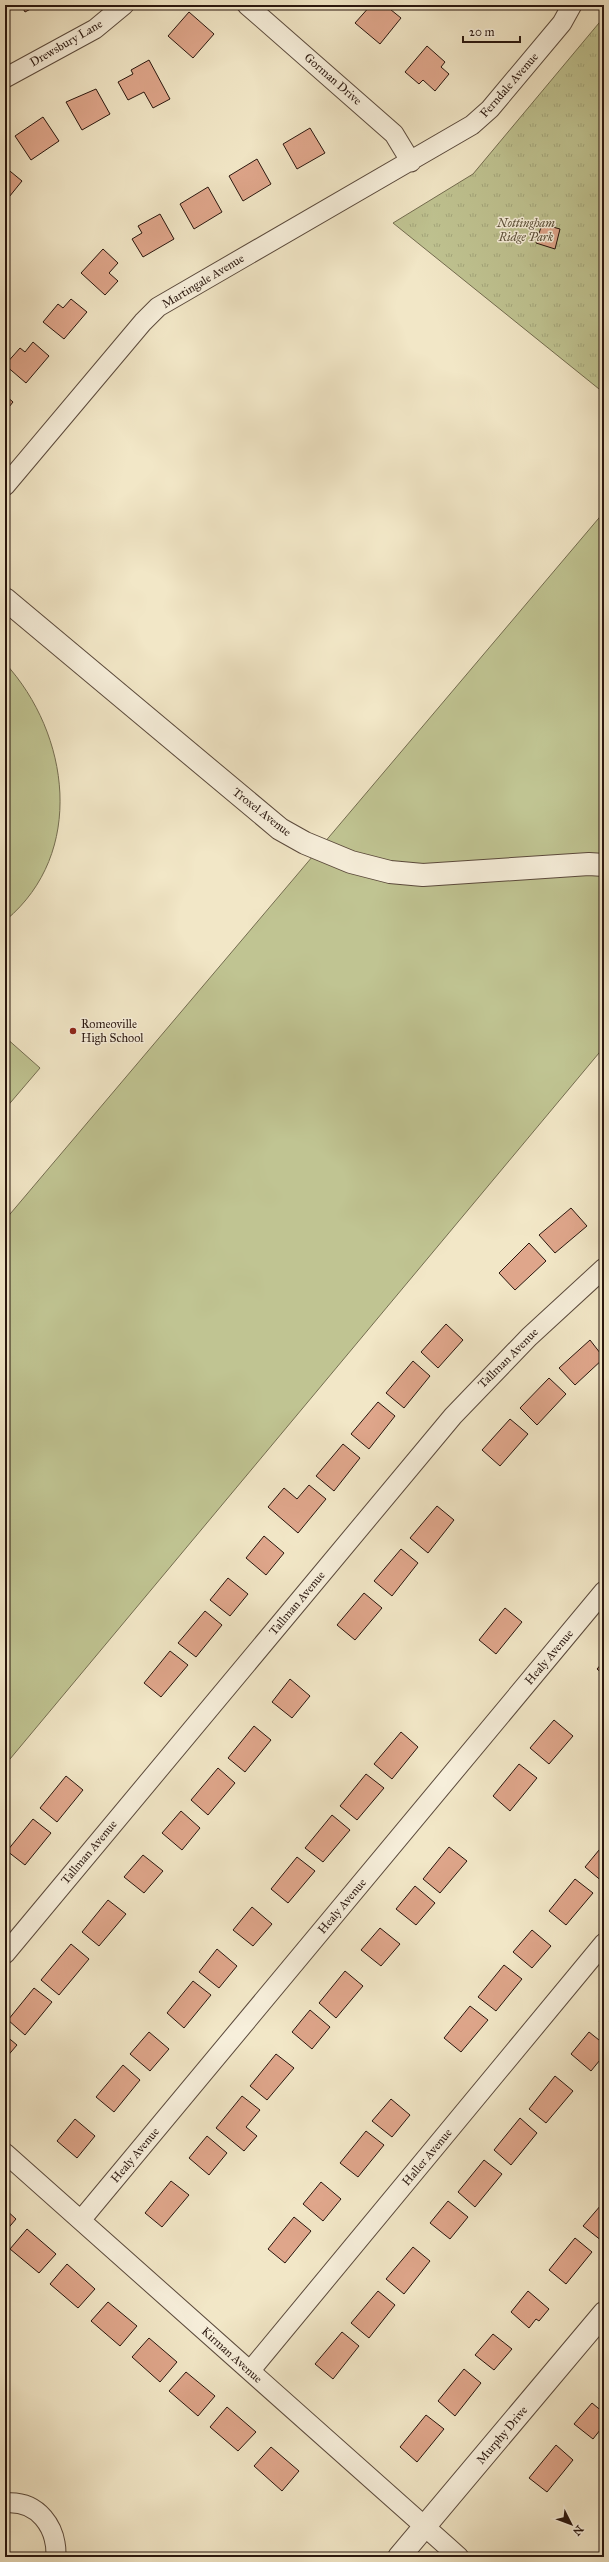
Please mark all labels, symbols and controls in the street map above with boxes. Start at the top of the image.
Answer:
street label: Drewsbury Lane [27,17,105,69]
scale bar [463,18,520,44]
text: 20 m [469,25,495,39]
street label: Gorman Drive [301,50,365,108]
street label: Ferndale Avenue [477,50,541,120]
park label: Nottingham Ridge Park [496,216,555,244]
street label: Martingale Avenue [159,251,247,312]
street label: Troxel Avenue [230,785,294,839]
place label: Romeoville High School [81,1017,144,1046]
marker: Romeoville High School [68,1026,78,1036]
street label: Tallman Avenue [475,1325,541,1391]
street label: Tallman Avenue [266,1568,328,1638]
street label: Healy Avenue [522,1627,576,1687]
street label: Tallman Avenue [58,1817,120,1887]
street label: Healy Avenue [315,1876,369,1936]
street label: Healy Avenue [108,2125,162,2185]
street label: Haller Avenue [399,2126,455,2188]
street label: Kirman Avenue [199,2324,265,2386]
street label: Murphy Drive [474,2403,530,2467]
north arrow [551,2504,591,2544]
text: N [570,2523,586,2539]

